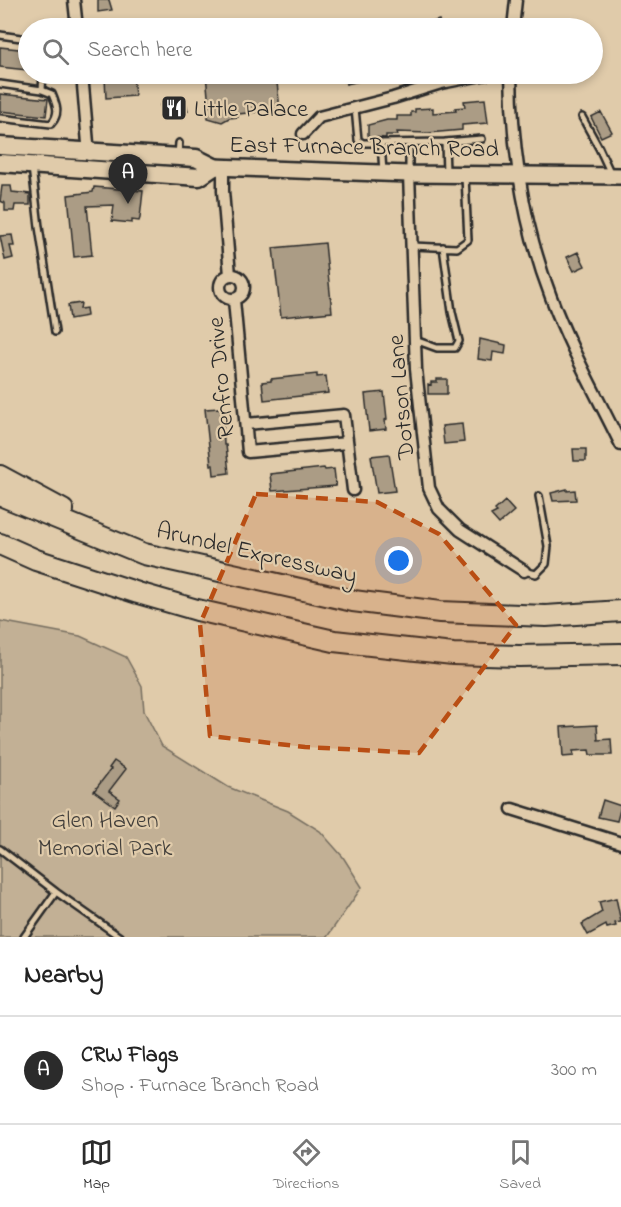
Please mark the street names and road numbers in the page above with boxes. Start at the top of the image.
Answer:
street label: East Furnace Branch Road [229,129,500,168]
street label: Renfro Drive [200,315,245,440]
street label: Dotson Lane [380,333,425,462]
street label: Arundel Expressway [152,514,360,596]

